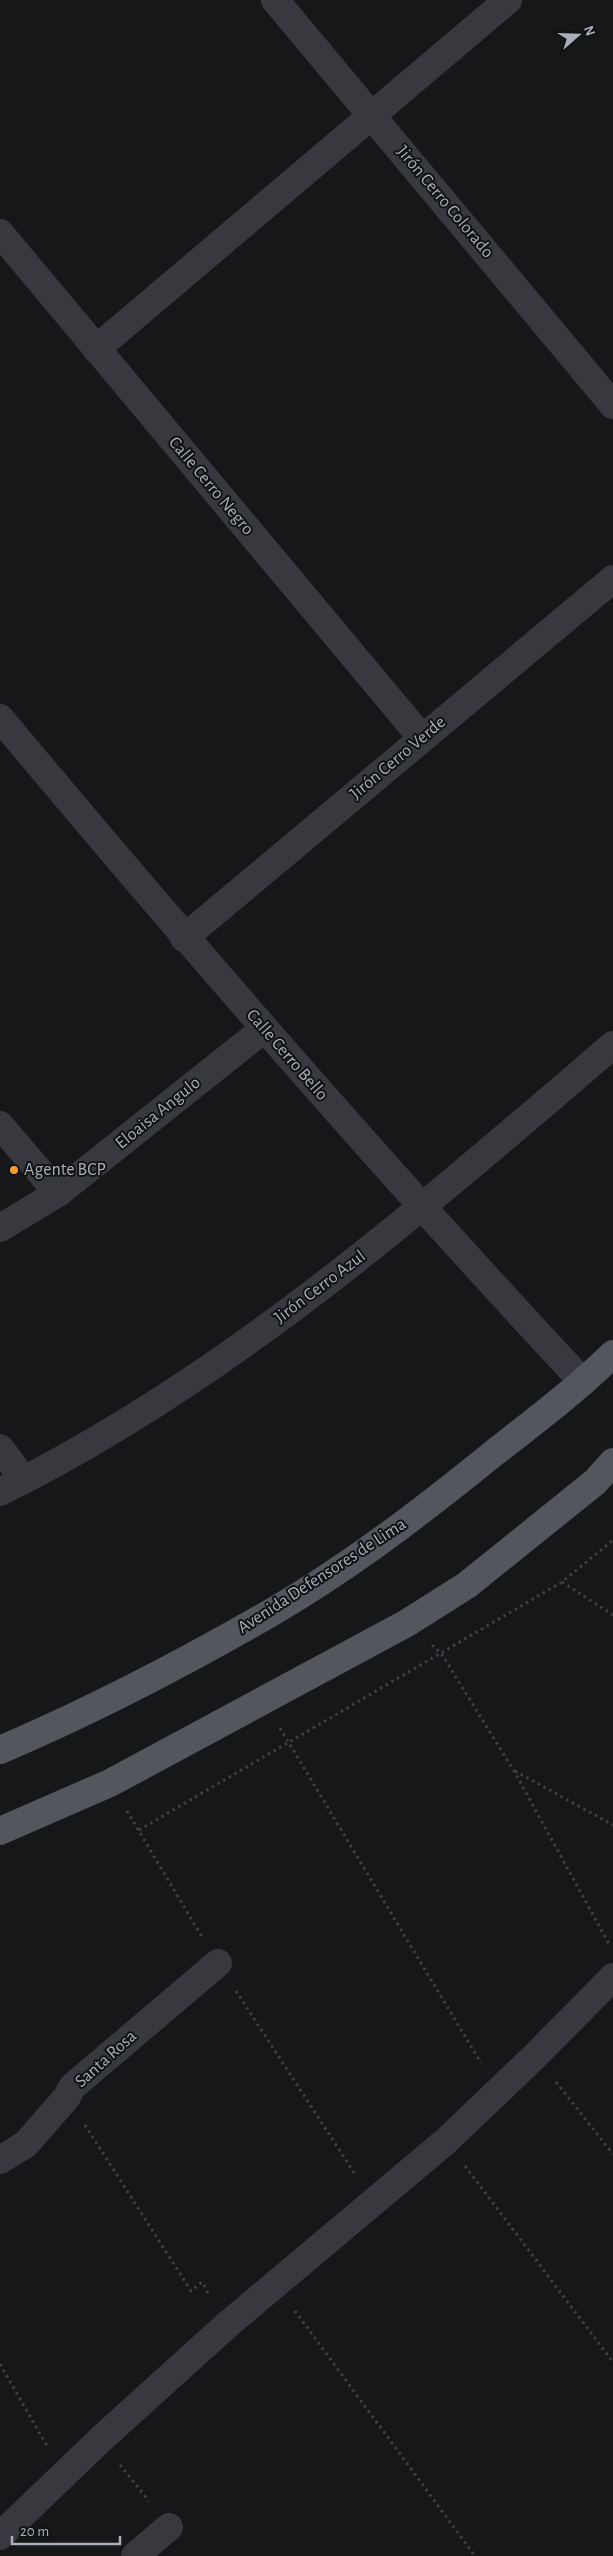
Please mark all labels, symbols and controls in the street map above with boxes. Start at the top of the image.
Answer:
north arrow [553,10,603,60]
text: N [581,24,598,38]
street label: Jirón Cerro Colorado [393,142,497,262]
street label: Calle Cerro Negro [165,433,257,539]
street label: Jirón Cerro Verde [347,713,449,803]
street label: Calle Cerro Bello [243,1006,331,1104]
street label: Eloaisa Angulo [112,1073,204,1153]
place label: Agente BCP [24,1161,106,1179]
marker: Agente BCP [8,1164,20,1176]
street label: Jirón Cerro Azul [271,1247,369,1327]
street label: Avenida Defensores de Lima [235,1515,409,1637]
street label: Santa Rosa [72,2027,140,2091]
scale bar [12,2514,120,2546]
text: 20 m [20,2524,49,2539]

